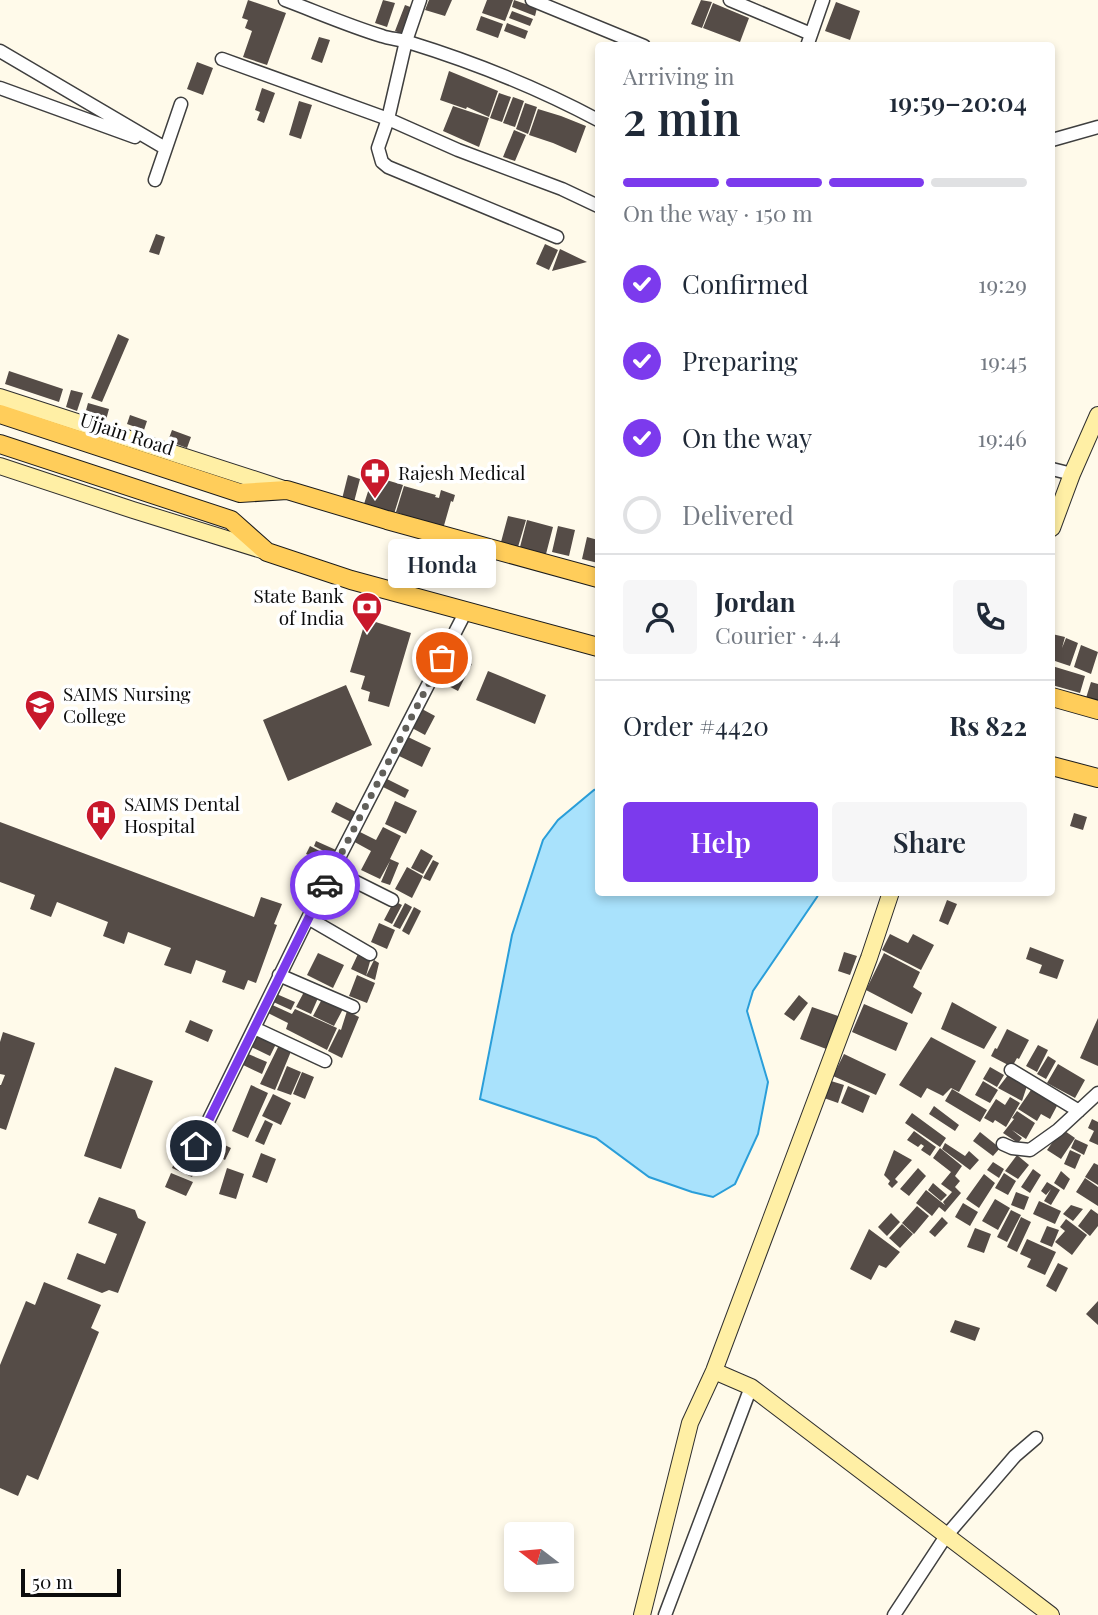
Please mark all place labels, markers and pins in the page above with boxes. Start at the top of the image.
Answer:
pharmacy icon: Rajesh Medical [358,456,392,500]
place label: Rajesh Medical [398,459,526,485]
callout: Honda [388,539,496,588]
place label: State Bank of India [253,582,345,630]
bank icon: State Bank of India [350,590,384,634]
pin [412,628,472,688]
place label: SAIMS Nursing College [63,680,191,728]
school or university icon: SAIMS Nursing College [23,688,57,732]
place label: SAIMS Dental Hospital [124,790,241,838]
hospital icon: SAIMS Dental Hospital [84,798,118,842]
pin [166,1116,226,1176]

